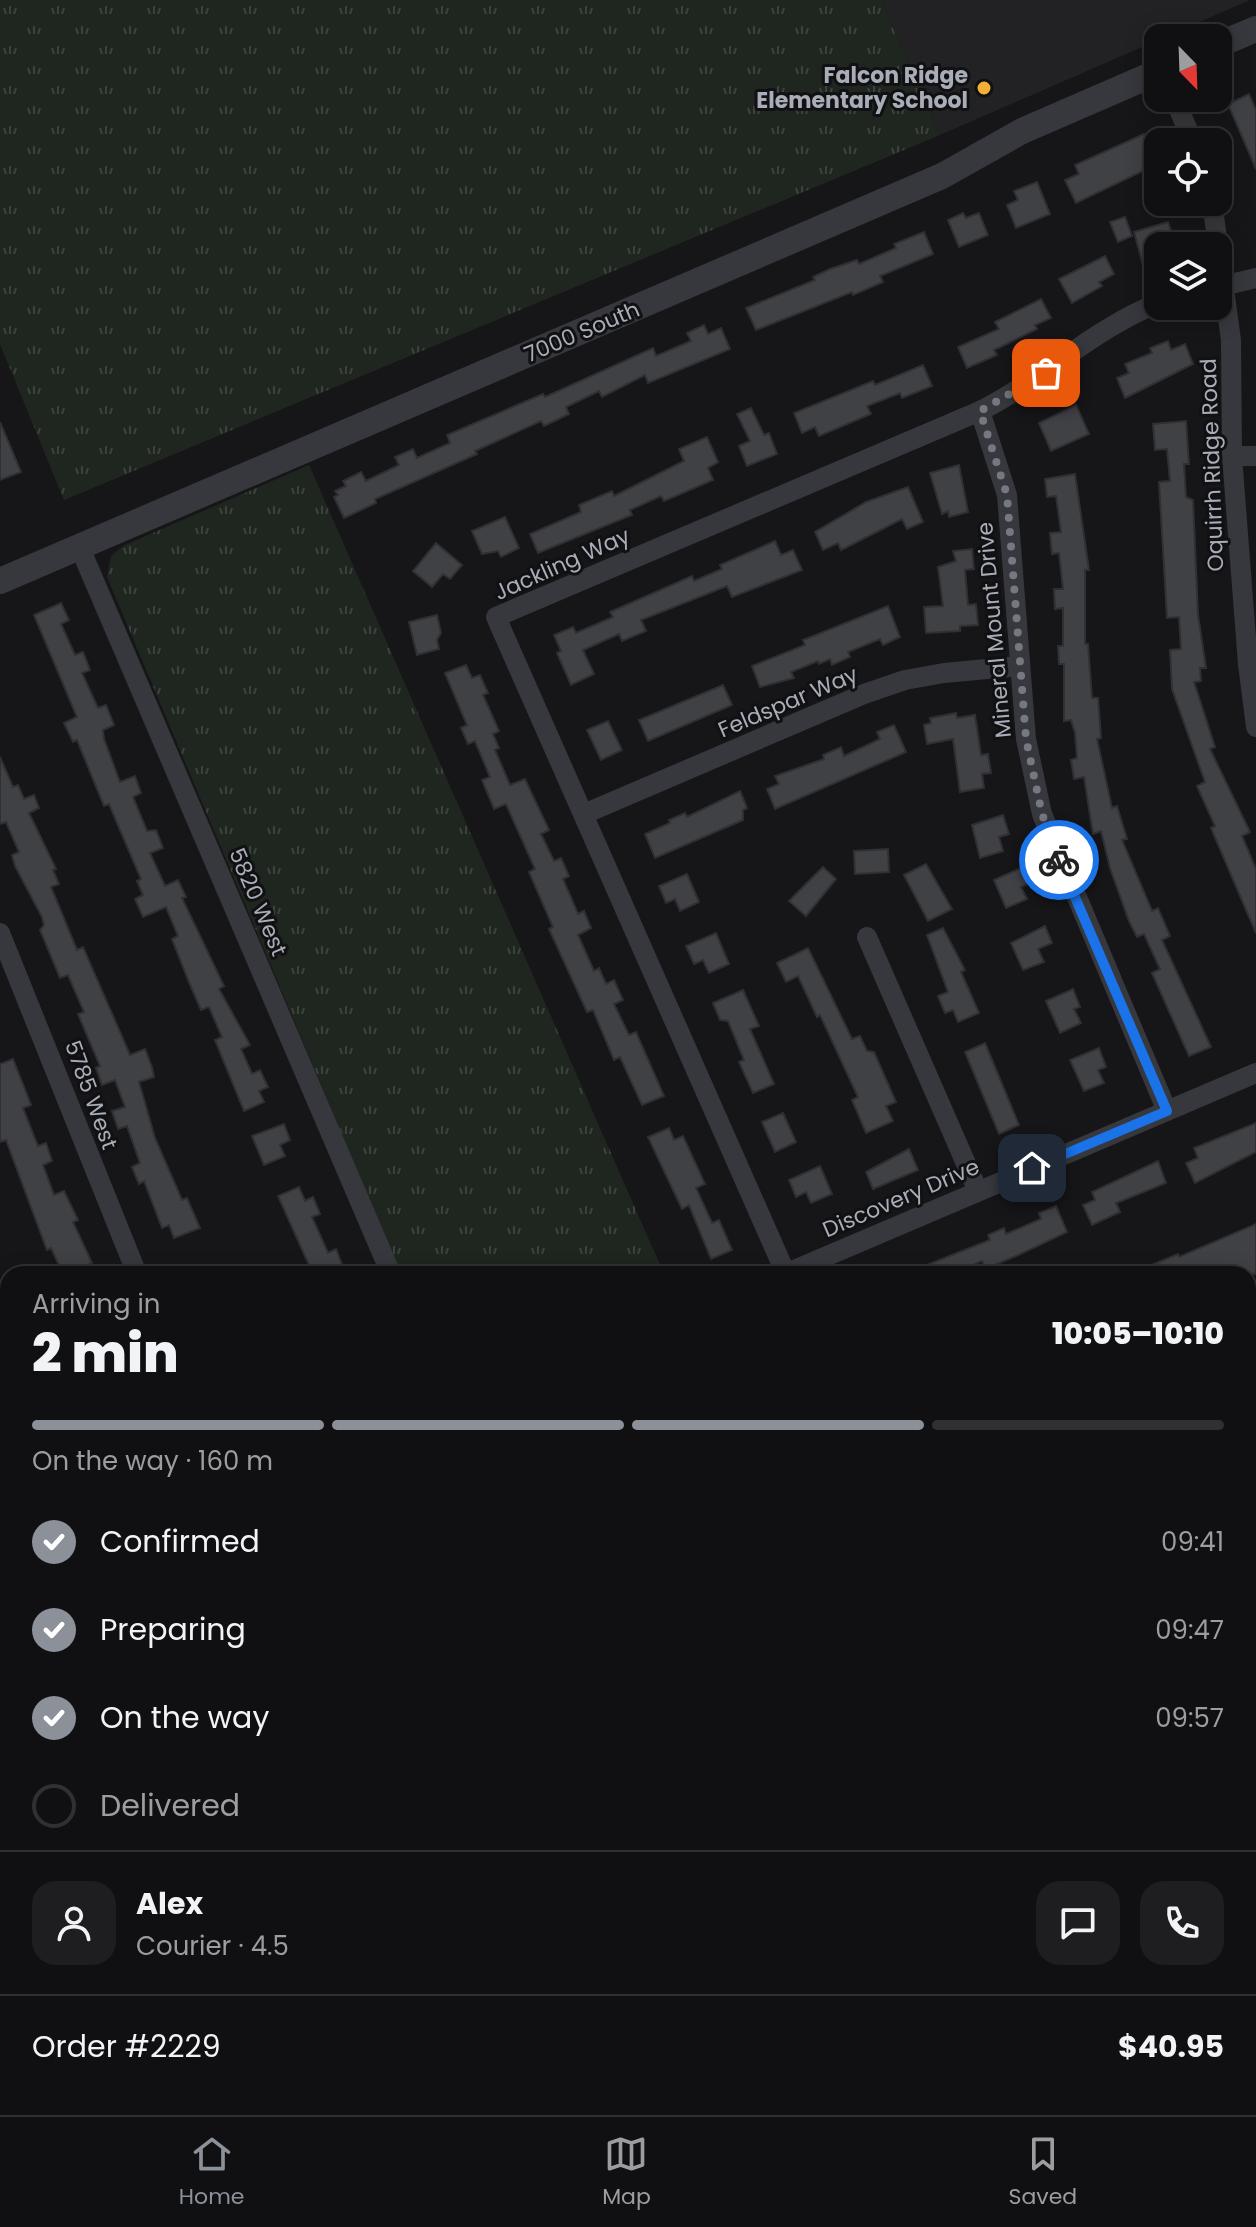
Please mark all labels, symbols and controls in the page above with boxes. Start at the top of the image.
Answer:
north arrow [1144,24,1232,112]
map controls [1144,24,1232,320]
place label: Falcon Ridge Elementary School [756,60,968,116]
marker: Falcon Ridge Elementary School [975,79,993,97]
button: locate [1144,128,1232,216]
button: layers [1144,232,1232,320]
street label: 7000 South [520,294,644,370]
pin [1012,339,1080,407]
icon: bag [1024,351,1068,395]
street label: Oquirrh Ridge Road [1193,358,1231,572]
street label: Jackling Way [489,520,635,608]
street label: Mineral Mount Drive [969,521,1019,739]
street label: Feldspar Way [713,658,863,745]
courier [1019,820,1099,900]
icon: bike [1037,838,1081,882]
street label: 5820 West [221,843,295,961]
street label: 5785 West [57,1036,125,1154]
pin [998,1134,1066,1202]
icon: home [1010,1146,1054,1190]
street label: Discovery Drive [818,1151,984,1245]
text: Arriving in [32,1286,161,1322]
text: 10:05–10:10 [1052,1312,1224,1355]
text: 2 min [32,1317,179,1390]
text: On the way · 160 m [32,1443,273,1479]
icon: check [32,1520,76,1564]
text: Confirmed [100,1520,260,1563]
text: 09:41 [1161,1524,1224,1560]
icon: check [32,1608,76,1652]
text: Preparing [100,1608,246,1651]
text: 09:47 [1155,1612,1224,1648]
icon: check [32,1696,76,1740]
text: On the way [100,1696,269,1739]
text: 09:57 [1155,1700,1224,1736]
text: Delivered [100,1784,240,1827]
button: person [32,1881,116,1965]
button: chat [1036,1881,1120,1965]
button: phone [1140,1881,1224,1965]
text: Alex [136,1882,203,1925]
text: Courier · 4.5 [136,1928,289,1964]
text: Order #2229 [32,2025,221,2068]
text: $40.95 [1118,2025,1224,2068]
tab: Home [179,2132,244,2213]
tab: Map [602,2132,651,2213]
tab: Saved [1009,2132,1077,2213]

